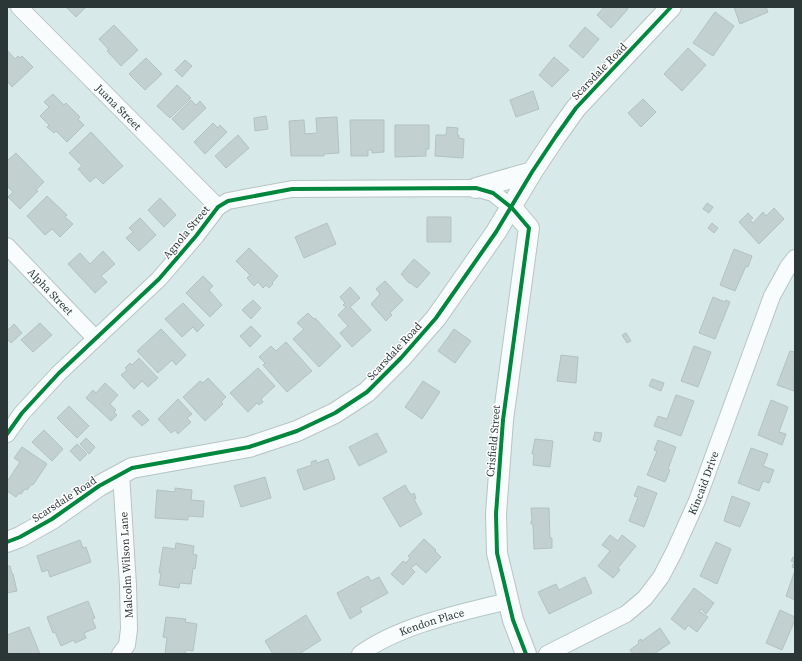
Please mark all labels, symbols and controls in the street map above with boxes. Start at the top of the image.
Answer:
street label: Scarsdale Road [568,39,631,103]
street label: Juana Street [91,80,145,134]
street label: Agnola Street [160,202,213,262]
street label: Alpha Street [24,265,77,319]
street label: Scarsdale Road [364,319,426,384]
street label: Crisfield Street [483,404,504,478]
street label: Kincaid Drive [685,449,723,517]
street label: Scarsdale Road [29,473,100,526]
street label: Malcolm Wilson Lane [116,511,137,619]
street label: Kendon Place [397,605,466,640]

